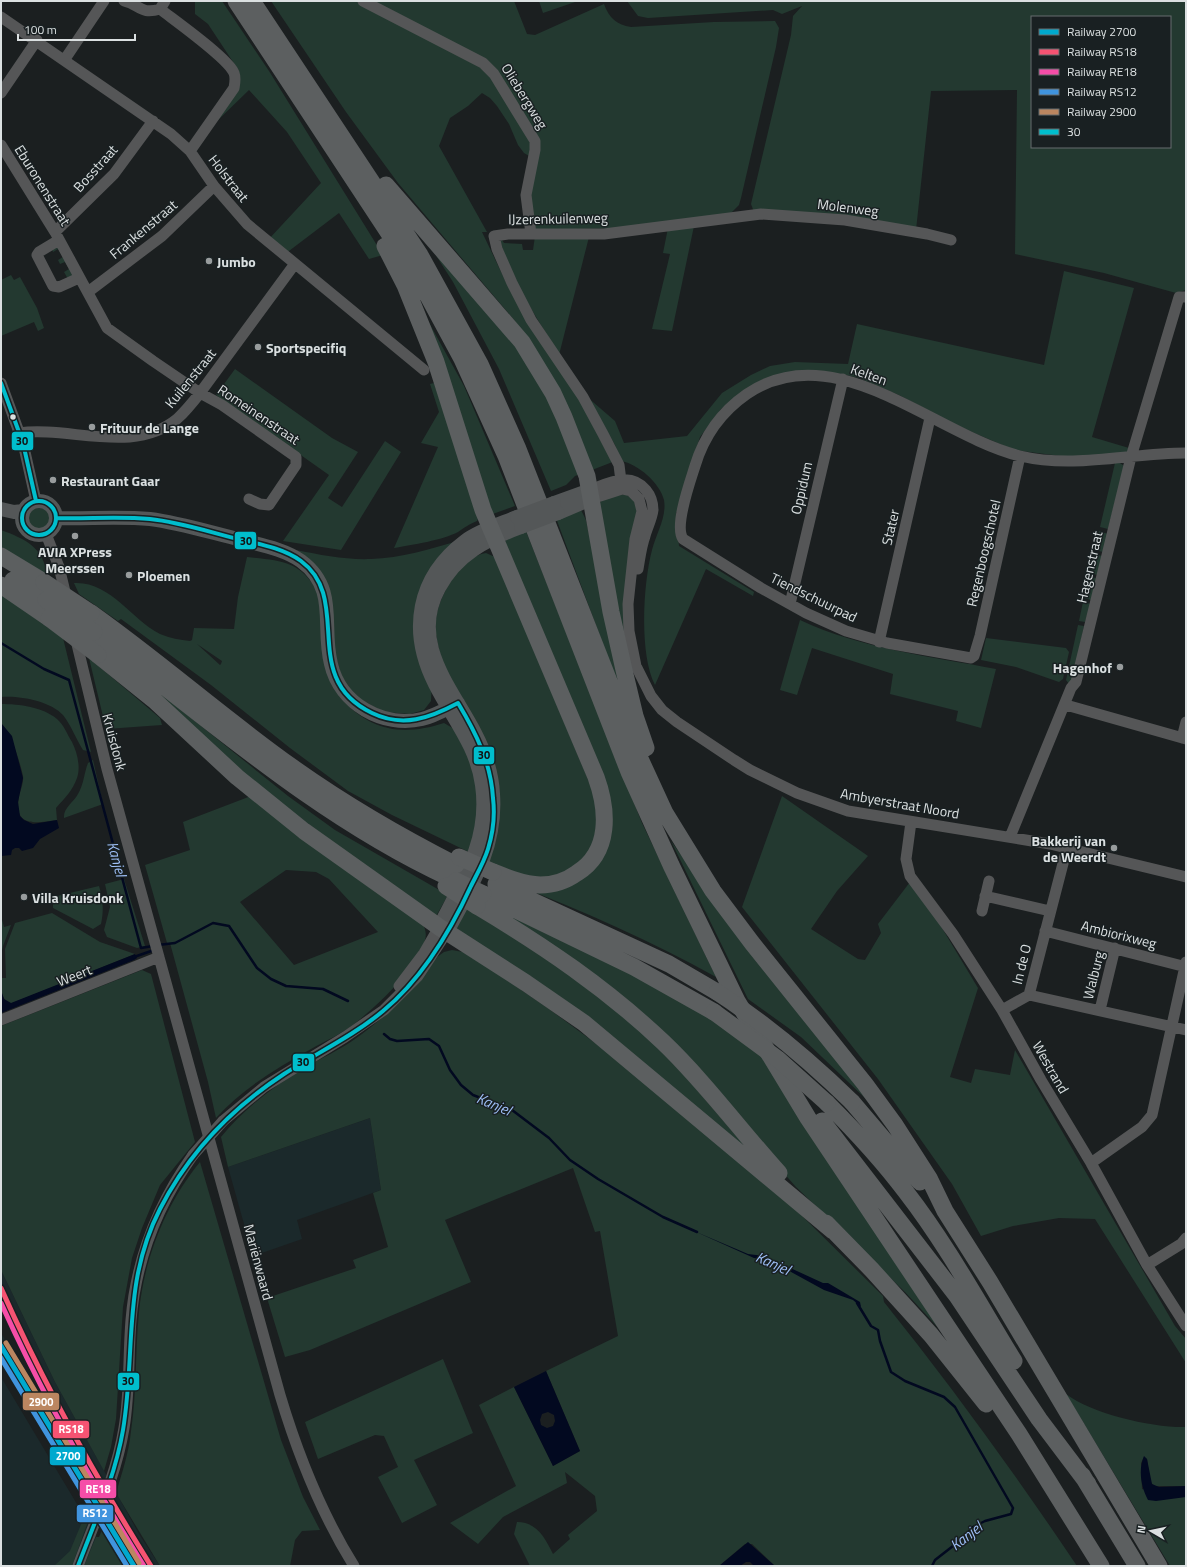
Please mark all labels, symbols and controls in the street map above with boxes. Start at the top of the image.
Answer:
scale bar [18,16,135,42]
legend [1031,16,1171,148]
text: 100 m [24,20,57,39]
text: Railway 2700 [1067,22,1136,41]
text: Railway RS18 [1067,42,1137,61]
street label: Oliebergweg [497,59,553,133]
text: Railway RE18 [1067,62,1137,81]
text: Railway RS12 [1067,82,1137,101]
text: Railway 2900 [1067,102,1136,121]
text: 30 [1067,122,1081,141]
street label: Bosstraat [68,139,122,196]
street label: Eburonenstraat [10,140,76,230]
street label: Holstraat [204,150,254,206]
street label: Molenweg [816,193,880,221]
street label: Frankenstraat [105,194,182,264]
street label: IJzerenkuilenweg [508,207,608,229]
place label: Jumbo [217,251,256,272]
marker: Jumbo [204,256,214,266]
place label: Sportspecifiq [266,337,346,358]
marker: Sportspecifiq [253,342,263,352]
street label: Kuilenstraat [159,344,221,412]
street label: Kelten [848,358,890,390]
street label: Romeinenstraat [214,379,304,449]
unlabelled marker [8,412,18,422]
place label: Frituur de Lange [100,417,199,438]
marker: Frituur de Lange [87,422,97,432]
line badge: 30 [11,431,34,451]
text: 30 [16,433,28,449]
street label: Oppidum [785,460,817,516]
place label: Restaurant Gaar [61,470,160,491]
marker: Restaurant Gaar [48,475,58,485]
street label: Regenboogschotel [960,497,1006,609]
street label: Stater [876,507,904,547]
street label: Hagenstraat [1071,529,1108,605]
marker: AVIA XPress Meerssen [70,531,80,541]
line badge: 30 [234,531,257,550]
text: 30 [240,533,252,549]
place label: AVIA XPress Meerssen [38,541,112,578]
place label: Ploemen [137,565,190,586]
street label: Tiendschuurpad [767,567,861,627]
marker: Ploemen [124,570,134,580]
place label: Hagenhof [1053,657,1112,678]
marker: Hagenhof [1115,662,1125,672]
street label: Kruisdonk [97,711,133,773]
line badge: 30 [473,746,495,765]
text: 30 [478,747,490,763]
street label: Ambyerstraat Noord [839,782,961,824]
place label: Bakkerij van de Weerdt [1032,830,1106,867]
water label: Kanjel [101,839,133,881]
marker: Bakkerij van de Weerdt [1109,843,1119,853]
place label: Villa Kruisdonk [32,887,124,908]
marker: Villa Kruisdonk [19,892,29,902]
street label: Ambiorixweg [1079,914,1159,954]
street label: In de O [1006,942,1036,986]
street label: Walburg [1077,949,1109,1001]
street label: Weert [53,958,95,991]
street label: Westrand [1028,1037,1074,1097]
line badge: 30 [292,1053,315,1072]
text: 30 [297,1054,309,1070]
water label: Kanjel [473,1086,517,1122]
street label: Mariënwaard [239,1222,279,1302]
water label: Kanjel [752,1245,796,1281]
line badge: 30 [117,1372,140,1391]
text: 30 [122,1373,134,1389]
line badge: 2900 [22,1392,60,1411]
text: 2900 [29,1394,53,1410]
line badge: RS18 [52,1420,90,1439]
text: RS18 [58,1421,84,1437]
line badge: 2700 [49,1446,86,1466]
text: 2700 [56,1448,80,1464]
line badge: RE18 [79,1479,117,1499]
text: RE18 [85,1481,111,1497]
line badge: RS12 [76,1504,114,1523]
text: RS12 [82,1505,108,1521]
north arrow [1131,1511,1171,1551]
water label: Kanjel [945,1515,989,1556]
text: N [1133,1524,1150,1534]

